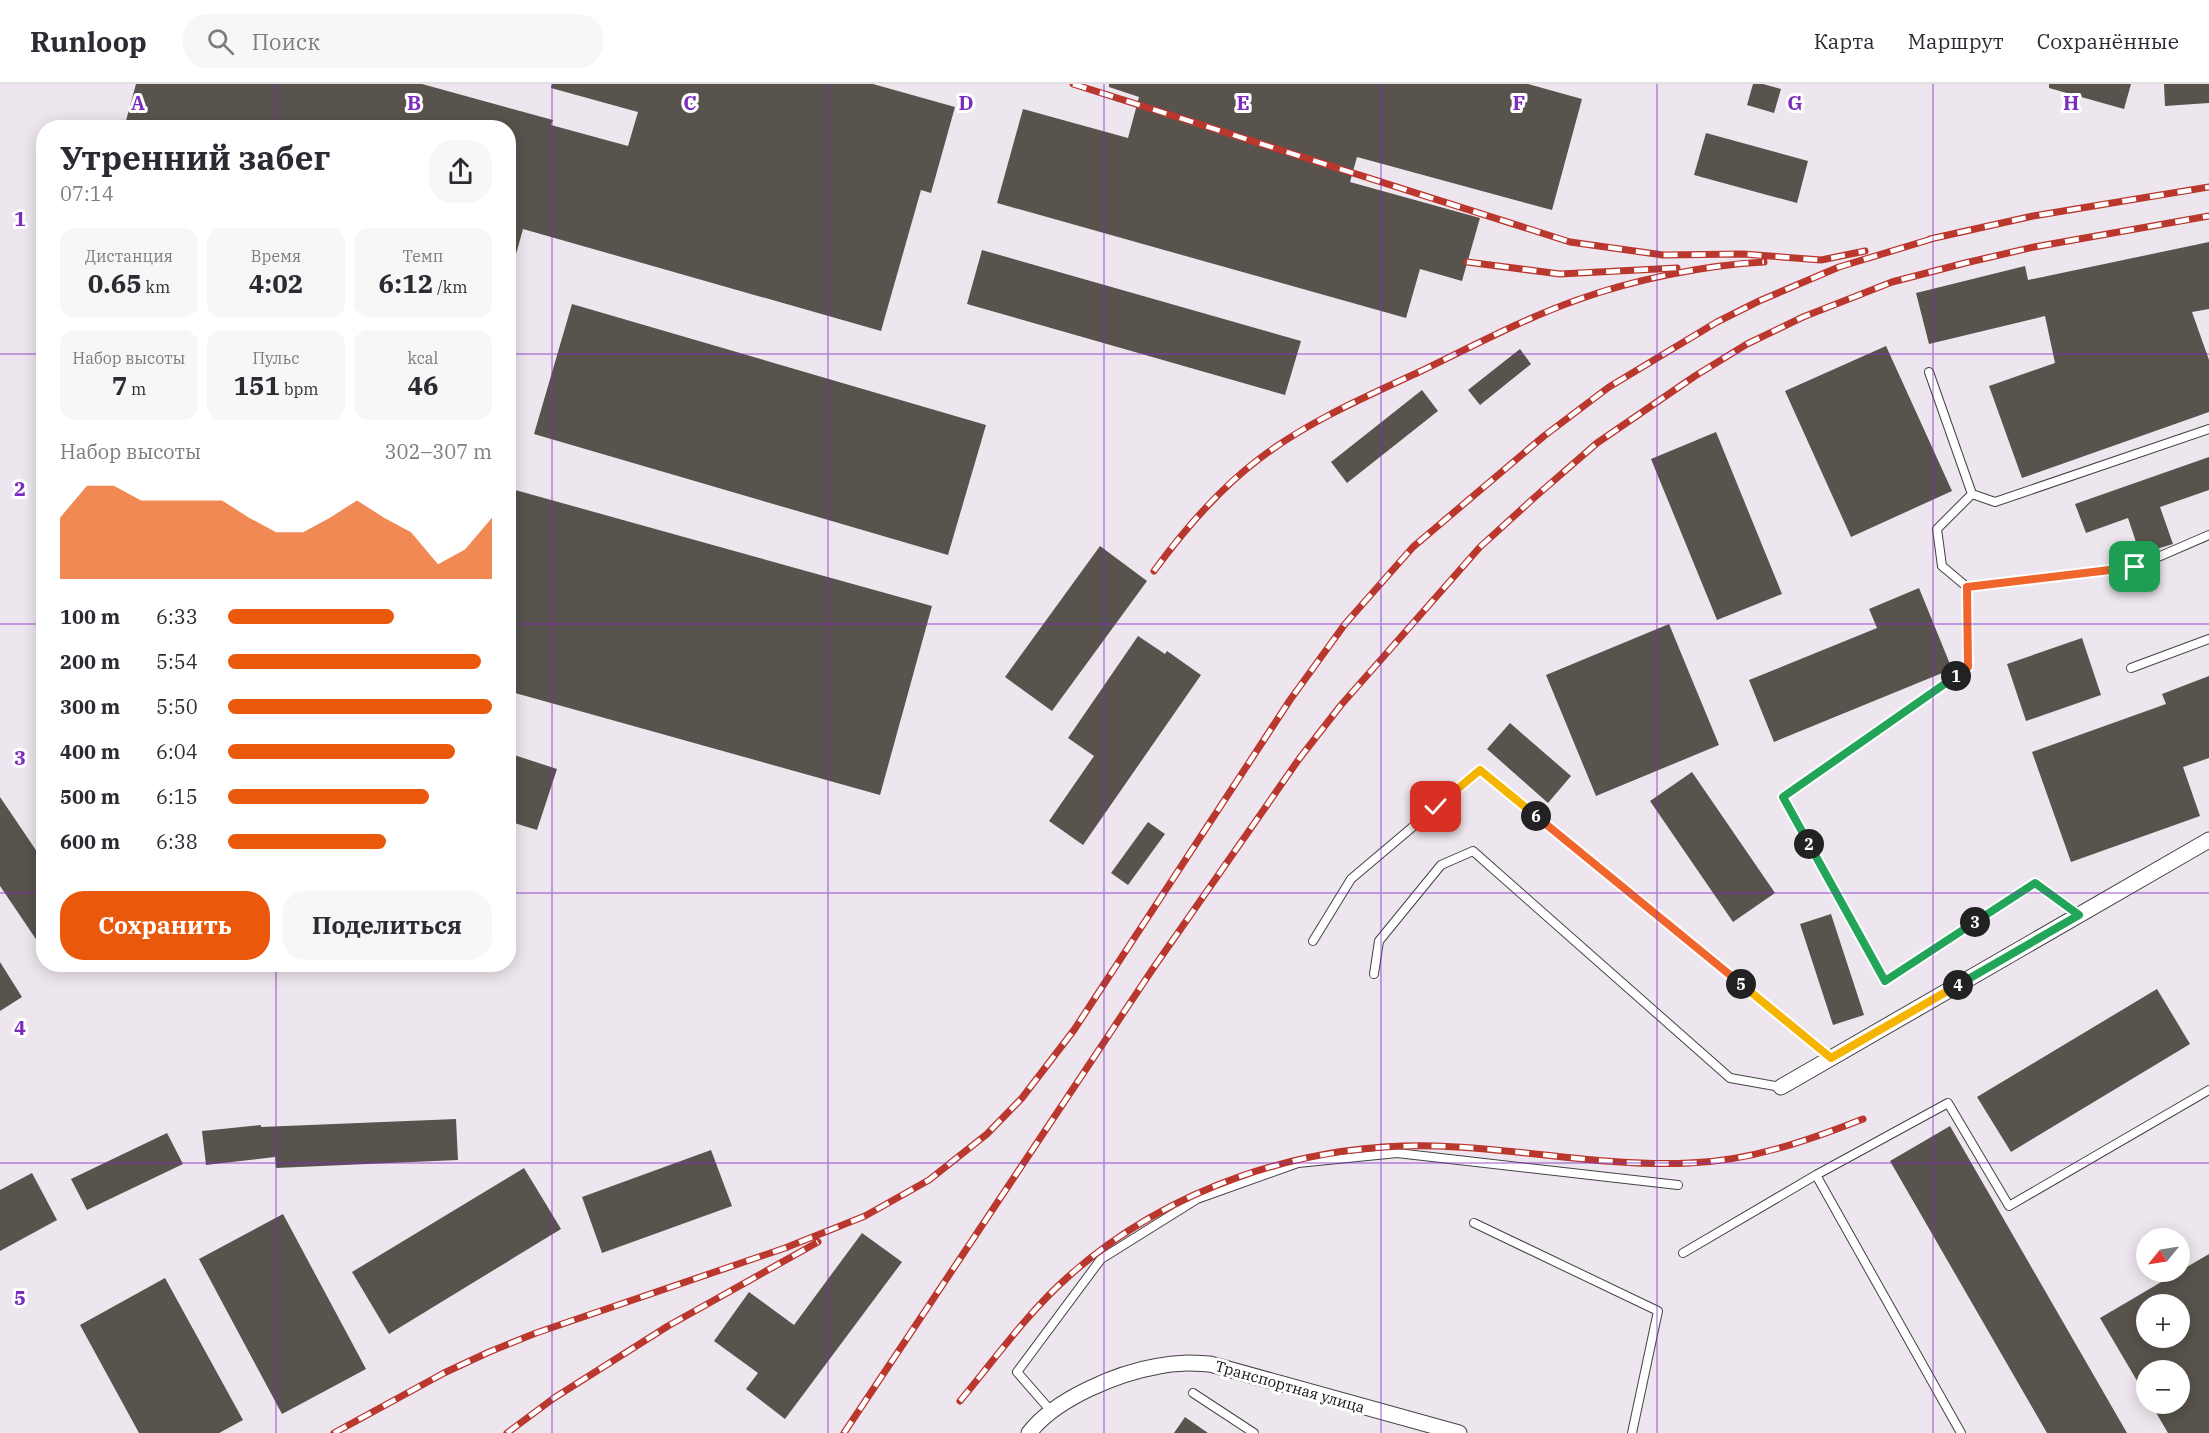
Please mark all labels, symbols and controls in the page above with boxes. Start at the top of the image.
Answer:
search box [183,14,603,68]
text: Runloop [30,23,147,60]
icon: search [204,25,237,58]
text: Поиск [252,27,320,56]
text: Карта [1814,27,1875,55]
text: Маршрут [1908,27,2004,55]
text: Сохранённые [2037,27,2179,55]
text: A [131,89,145,116]
text: B [407,89,421,116]
text: C [683,89,697,116]
text: D [958,89,974,116]
text: E [1236,89,1250,116]
text: F [1513,89,1525,116]
text: G [1787,89,1803,116]
text: H [2063,89,2079,116]
text: Утренний забег [60,136,330,179]
button: share [429,140,492,203]
text: 07:14 [60,180,114,207]
text: 1 [14,205,26,232]
text: Дистанция [85,246,173,266]
text: Время [251,246,301,266]
text: Темп [403,246,443,266]
text: 0.65 [88,266,142,300]
text: 4:02 [249,266,303,300]
text: 6:12 [379,266,433,300]
text: km [142,277,170,297]
text: /km [433,277,467,297]
text: Набор высоты [73,348,185,368]
text: Пульс [252,348,300,368]
text: kcal [408,348,438,368]
text: 7 [112,368,127,402]
text: 151 [233,368,280,402]
text: 46 [407,368,439,402]
text: m [127,379,146,399]
text: bpm [280,379,319,399]
text: Набор высоты [60,438,201,465]
text: 302–307 m [385,438,492,465]
text: 2 [14,475,26,502]
pin [2109,541,2160,592]
icon: arrive [2118,550,2151,583]
text: 100 m [60,603,120,630]
text: 6:33 [156,603,198,630]
text: 200 m [60,648,120,675]
text: 5:54 [156,648,198,675]
pin: 1 [1941,661,1971,691]
text: 1 [1951,666,1961,686]
text: 300 m [60,693,120,720]
text: 5:50 [156,693,198,720]
text: 400 m [60,738,120,765]
text: 6:04 [156,738,198,765]
text: 3 [14,744,26,771]
pin [1410,781,1461,832]
text: 500 m [60,783,120,810]
text: 6:15 [156,783,198,810]
icon: check [1419,790,1452,823]
pin: 6 [1521,801,1551,831]
text: 6 [1531,806,1541,826]
text: 600 m [60,828,120,855]
text: 6:38 [156,828,198,855]
pin: 2 [1794,829,1824,859]
text: 2 [1804,834,1814,854]
button: Сохранить [60,891,270,960]
button: Поделиться [282,891,492,960]
pin: 3 [1960,907,1990,937]
text: 3 [1970,912,1980,932]
pin: 5 [1726,969,1756,999]
pin: 4 [1943,970,1973,1000]
text: 5 [1736,974,1746,994]
text: 4 [1953,975,1963,995]
text: 4 [14,1014,26,1041]
north arrow [2136,1228,2190,1282]
map controls [2136,1228,2190,1414]
text: 5 [14,1284,26,1311]
button: + [2136,1294,2190,1348]
street label: Транспортная улица [1213,1356,1367,1417]
button: − [2136,1360,2190,1414]

